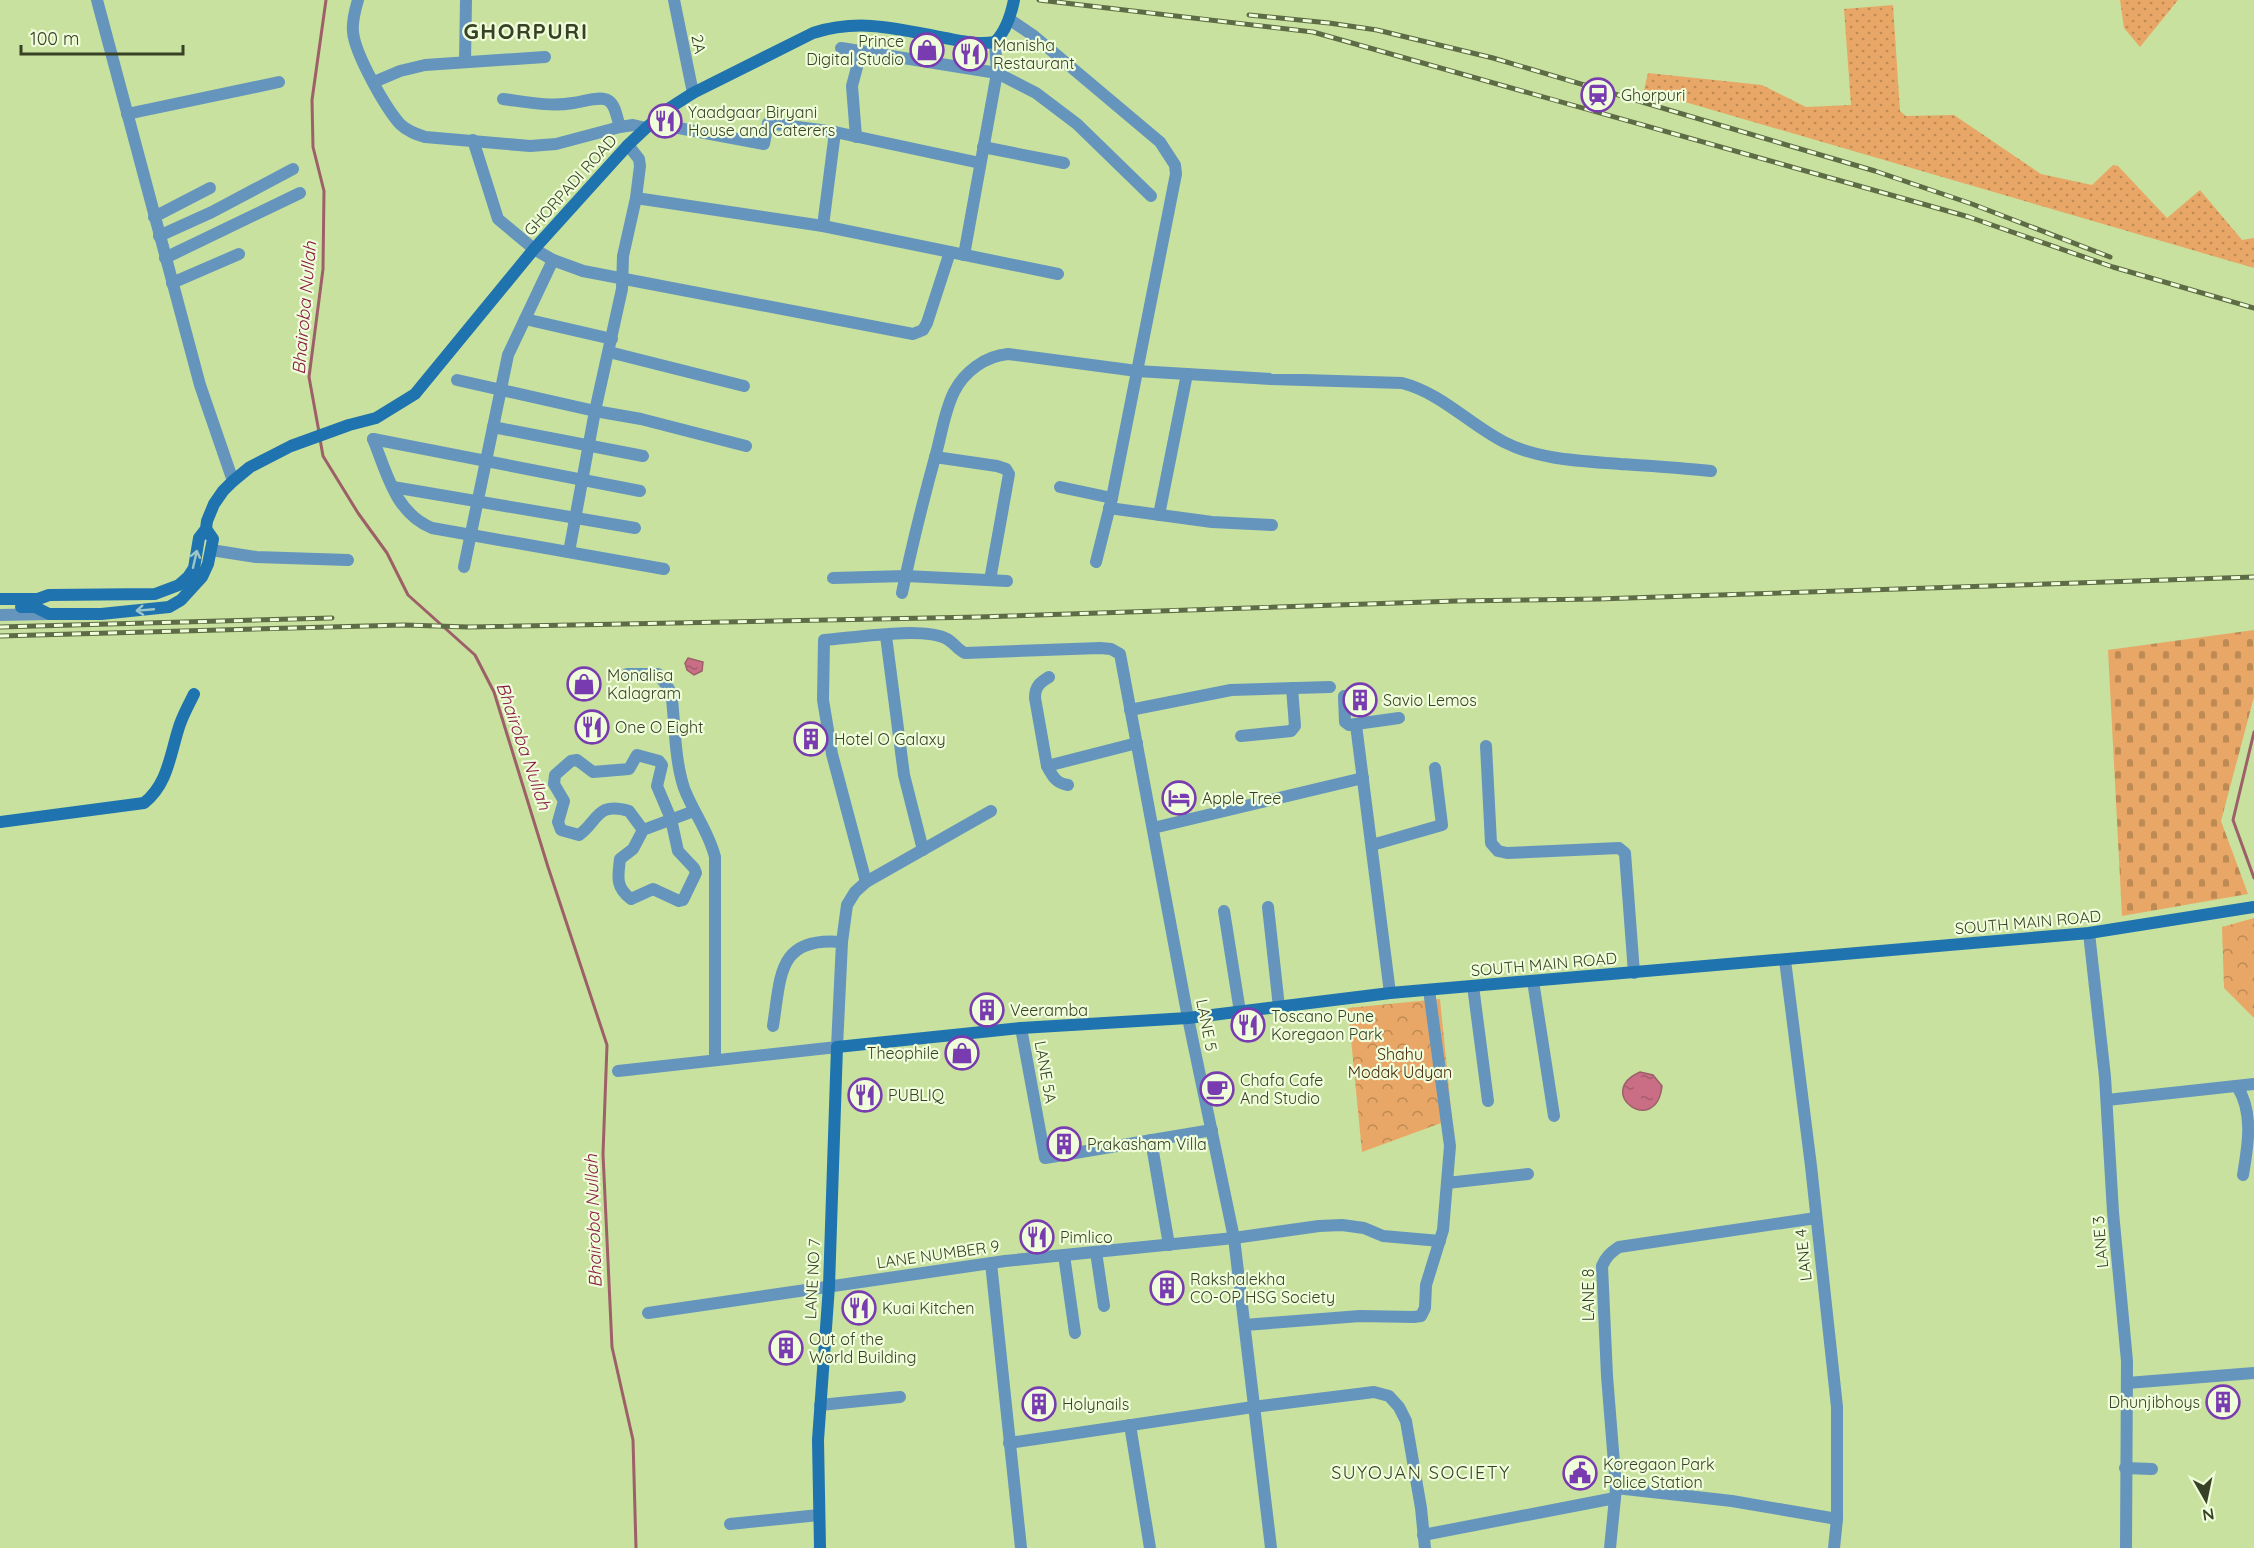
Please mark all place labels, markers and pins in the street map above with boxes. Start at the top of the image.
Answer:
place label: Prince Digital Studio [806,31,904,69]
shop icon: Prince Digital Studio [909,32,945,68]
place label: Manisha Restaurant [993,35,1075,73]
restaurant icon: Manisha Restaurant [952,36,988,72]
station icon: Ghorpuri [1580,77,1616,113]
place label: Ghorpuri [1621,85,1685,105]
place label: Yaadgaar Biryani House and Caterers [688,102,835,140]
restaurant icon: Yaadgaar Biryani House and Caterers [647,103,683,139]
place label: Monalisa Kalagram [607,665,681,703]
shop icon: Monalisa Kalagram [566,666,602,702]
building icon: Savio Lemos [1342,682,1378,718]
place label: Savio Lemos [1383,690,1477,710]
restaurant icon: One O Eight [574,709,610,745]
place label: One O Eight [615,717,704,737]
building icon: Hotel O Galaxy [793,721,829,757]
place label: Hotel O Galaxy [834,729,946,749]
hotel icon: Apple Tree [1161,780,1197,816]
place label: Apple Tree [1202,788,1281,808]
building icon: Veeramba [969,992,1005,1028]
place label: Veeramba [1010,1000,1088,1020]
place label: Toscano Pune Koregaon Park [1271,1006,1383,1044]
restaurant icon: Toscano Pune Koregaon Park [1230,1007,1266,1043]
shop icon: Theophile [944,1035,980,1071]
place label: Theophile [867,1043,939,1063]
place label: Chafa Cafe And Studio [1240,1070,1323,1108]
cafe icon: Chafa Cafe And Studio [1199,1071,1235,1107]
restaurant icon: PUBLIQ [847,1077,883,1113]
place label: PUBLIQ [888,1085,945,1105]
building icon: Prakasham Villa [1046,1126,1082,1162]
place label: Prakasham Villa [1087,1134,1207,1154]
restaurant icon: Pimlico [1019,1219,1055,1255]
place label: Pimlico [1060,1227,1113,1247]
place label: Rakshalekha CO-OP HSG Society [1190,1269,1335,1307]
building icon: Rakshalekha CO-OP HSG Society [1149,1270,1185,1306]
restaurant icon: Kuai Kitchen [841,1290,877,1326]
place label: Kuai Kitchen [882,1298,974,1318]
place label: Out of the World Building [809,1329,916,1367]
building icon: Out of the World Building [768,1330,804,1366]
building icon: Dhunjibhoys [2205,1384,2241,1420]
building icon: Holynails [1021,1386,1057,1422]
place label: Dhunjibhoys [2108,1392,2200,1412]
place label: Holynails [1062,1394,1129,1414]
place label: Koregaon Park Police Station [1603,1454,1715,1492]
public building icon: Koregaon Park Police Station [1562,1455,1598,1491]

